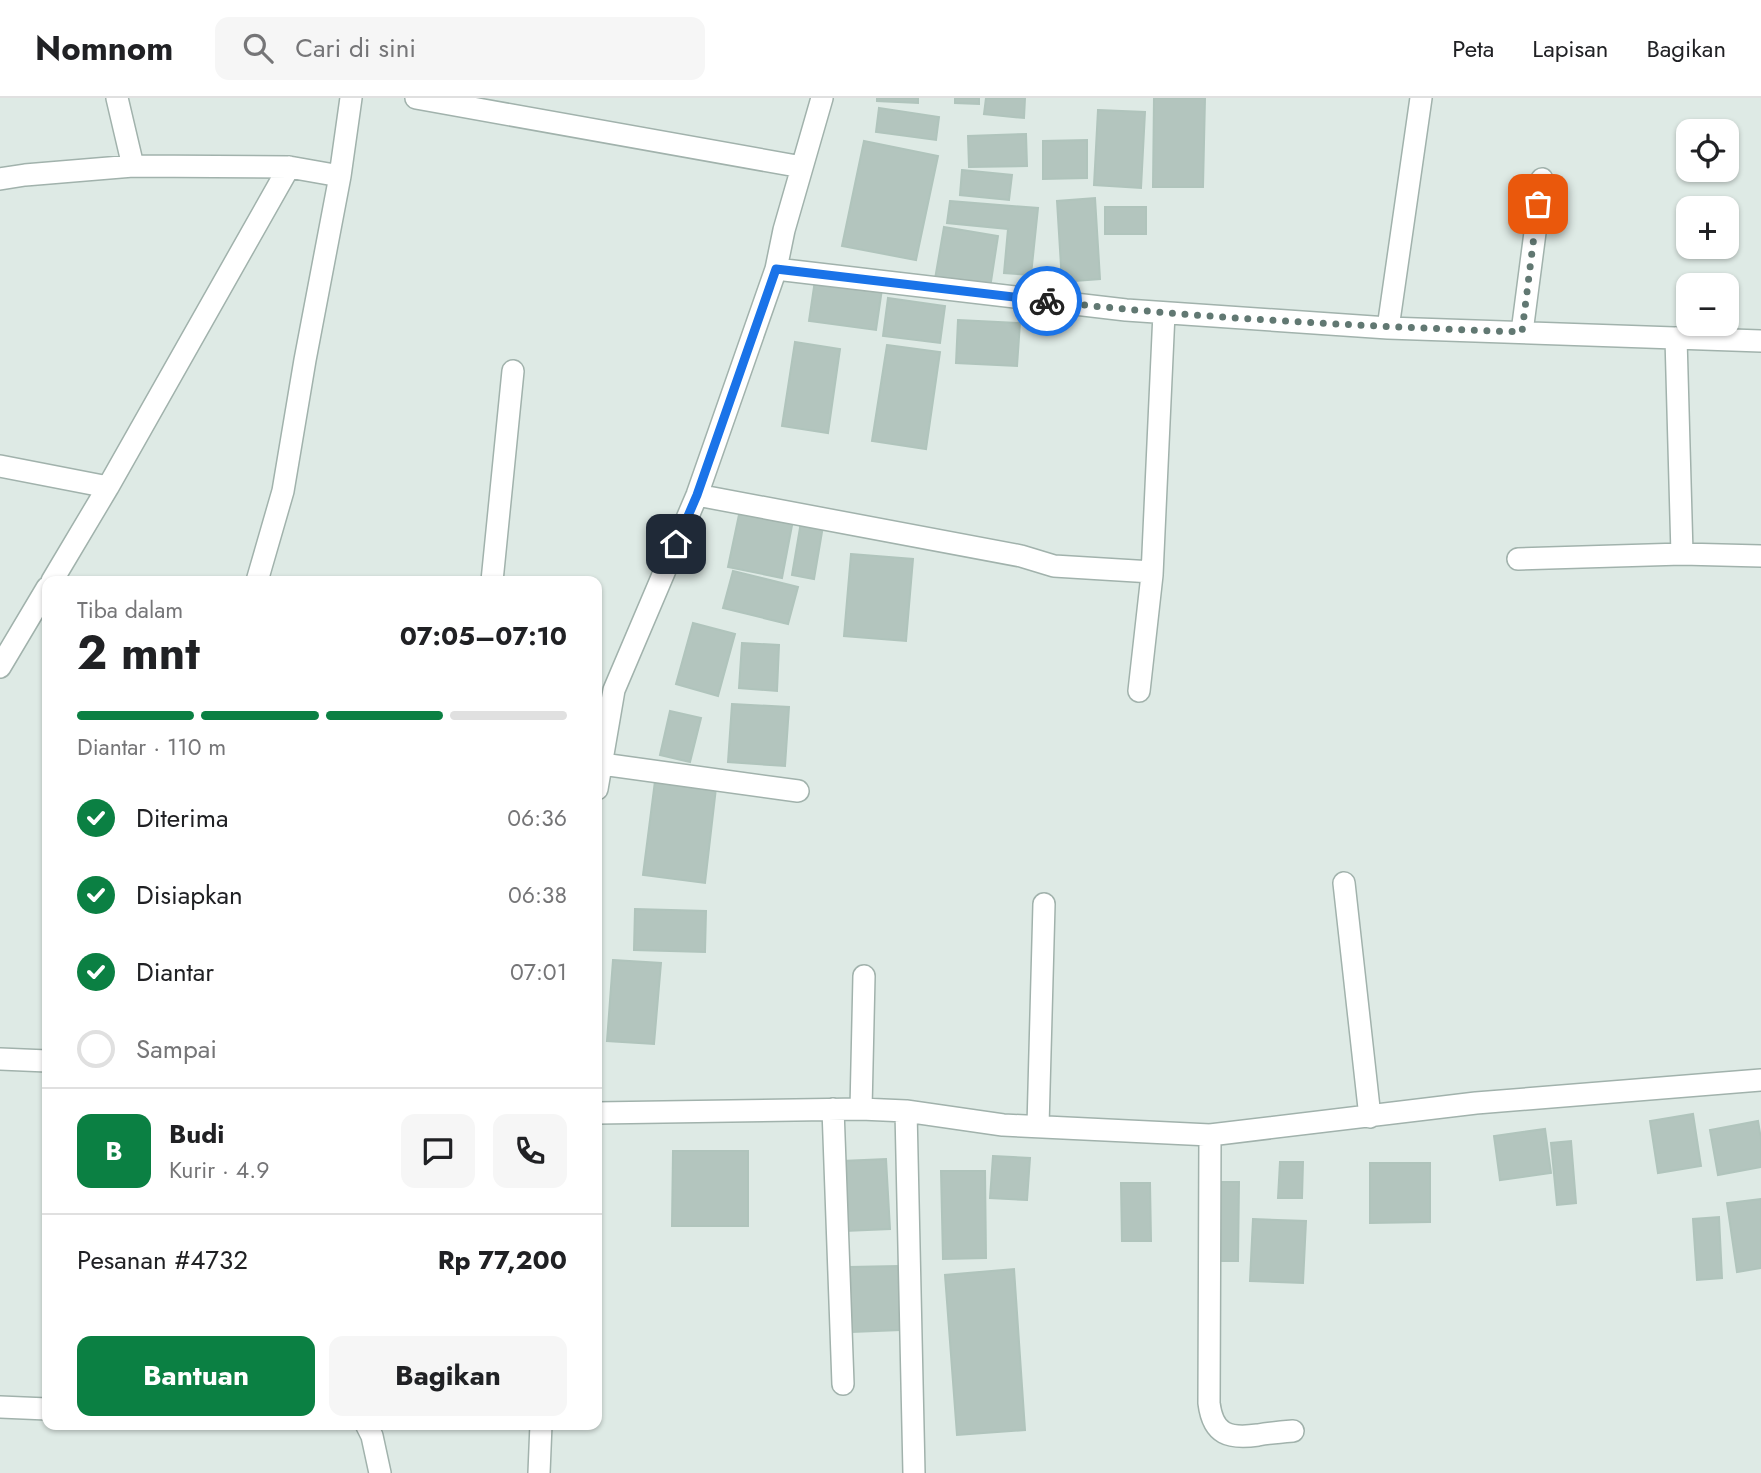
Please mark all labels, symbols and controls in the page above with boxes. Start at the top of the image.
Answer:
search box [215,17,705,80]
text: Nomnom [35,25,173,72]
icon: search [239,29,277,67]
text: Cari di sini [295,29,416,67]
text: Peta [1452,31,1494,66]
text: Lapisan [1532,31,1608,66]
text: Bagikan [1646,31,1726,66]
map controls [1676,119,1739,336]
button: locate [1676,119,1739,182]
pin [1508,174,1568,234]
icon: bag [1519,185,1557,223]
button: + [1676,196,1739,259]
courier [1012,266,1082,336]
button: − [1676,273,1739,336]
icon: bike [1028,282,1066,320]
pin [646,514,706,574]
icon: home [657,525,695,563]
text: Tiba dalam [77,593,183,627]
text: 07:05–07:10 [400,617,567,655]
text: 2 mnt [77,620,200,686]
text: Diantar · 110 m [77,730,226,764]
icon: check [77,799,115,837]
text: Diterima [136,799,229,837]
text: 06:36 [507,801,567,835]
icon: check [77,876,115,914]
text: Disiapkan [136,876,243,914]
text: 06:38 [508,878,567,912]
icon: check [77,953,115,991]
text: Diantar [136,953,214,991]
text: 07:01 [510,955,567,989]
text: Sampai [136,1030,217,1068]
button: chat [401,1114,475,1188]
button: phone [493,1114,567,1188]
text: Budi [169,1115,224,1153]
text: B [105,1132,123,1170]
text: Kurir · 4.9 [169,1153,269,1187]
text: Pesanan #4732 [77,1241,248,1279]
text: Rp 77,200 [438,1241,567,1279]
button: Bantuan [77,1336,315,1416]
button: Bagikan [329,1336,567,1416]

